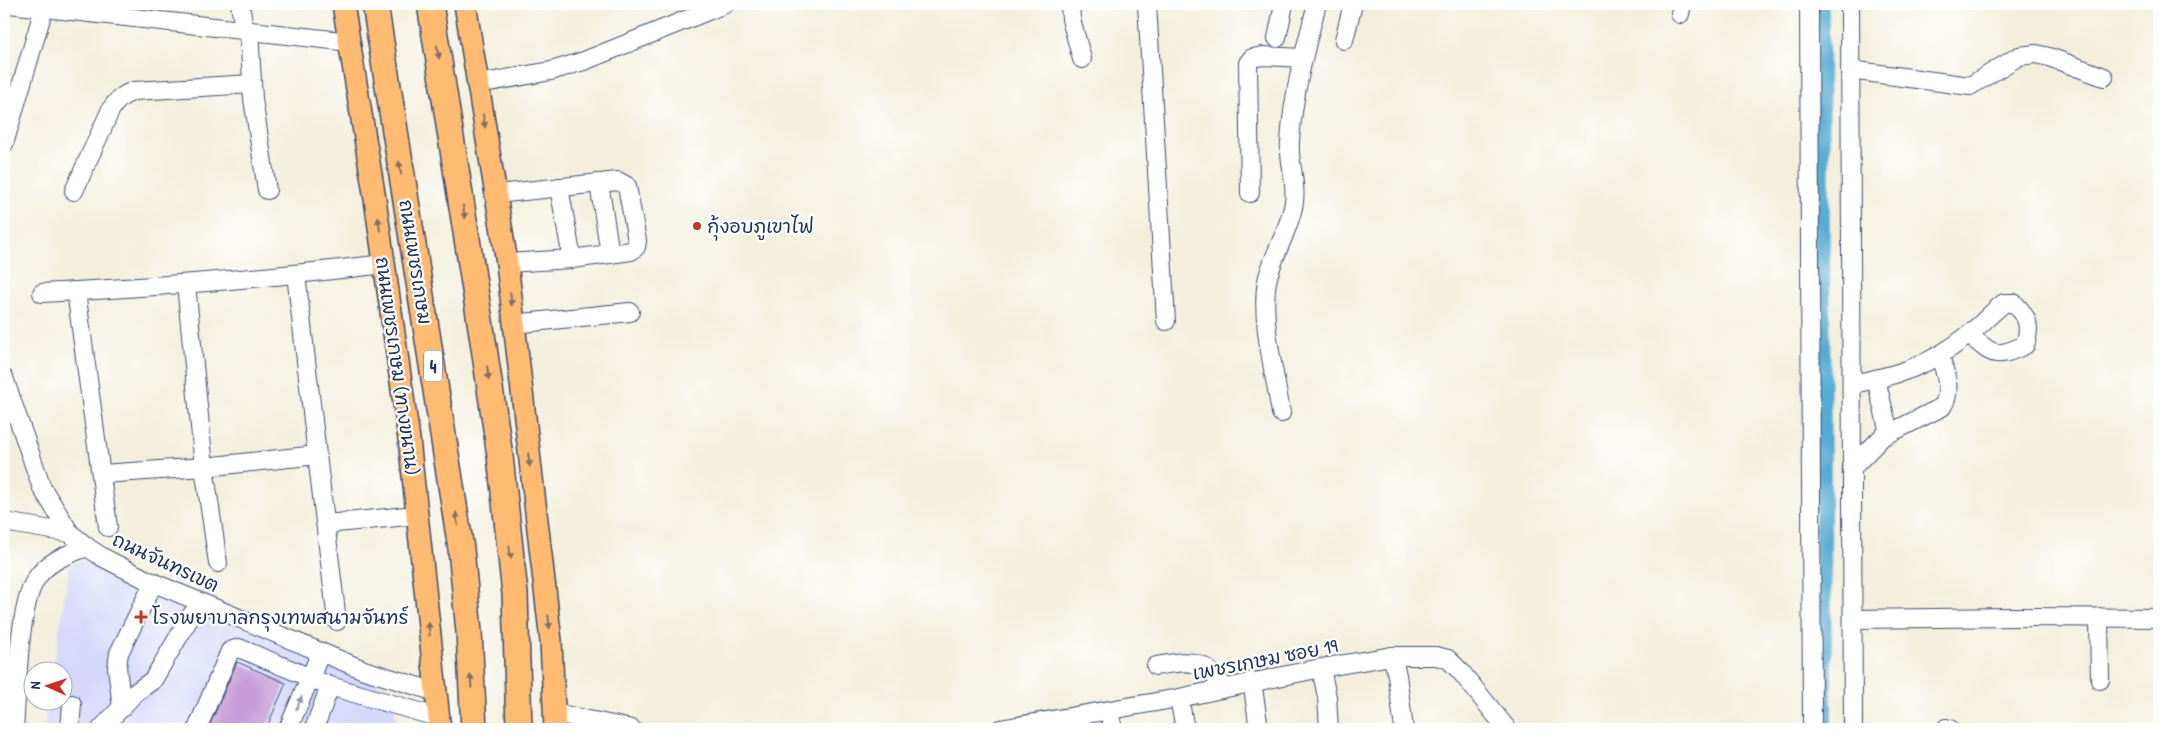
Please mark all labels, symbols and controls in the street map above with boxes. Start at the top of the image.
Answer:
one-way arrow [435,44,443,60]
one-way arrow [481,113,489,129]
one-way arrow [396,160,404,176]
street label: ถนนเพชรเกษม [393,198,439,326]
one-way arrow [460,205,468,221]
place label: กุ้งอบภูเขาไฟ [707,213,814,241]
one-way arrow [374,216,382,232]
marker: กุ้งอบภูเขาไฟ [691,220,703,232]
street label: ถนนเพชรเกษม (ทางขนาน) [370,255,426,477]
one-way arrow [507,291,515,307]
road number: 4 [424,351,442,382]
one-way arrow [484,365,492,381]
one-way arrow [525,453,533,469]
one-way arrow [453,510,461,526]
street label: ถนนจันทรเขต [109,526,223,598]
one-way arrow [506,544,514,560]
place label: โรงพยาบาลกรุงเทพสนามจันทร์ [152,604,409,632]
marker: โรงพยาบาลกรุงเทพสนามจันทร์ [134,610,148,624]
one-way arrow [545,614,553,630]
one-way arrow [425,620,433,636]
street label: เพชรเกษม ซอย 19 [1190,632,1340,686]
north arrow [22,660,72,710]
one-way arrow [467,672,475,688]
text: N [25,681,44,690]
one-way arrow [295,696,303,710]

